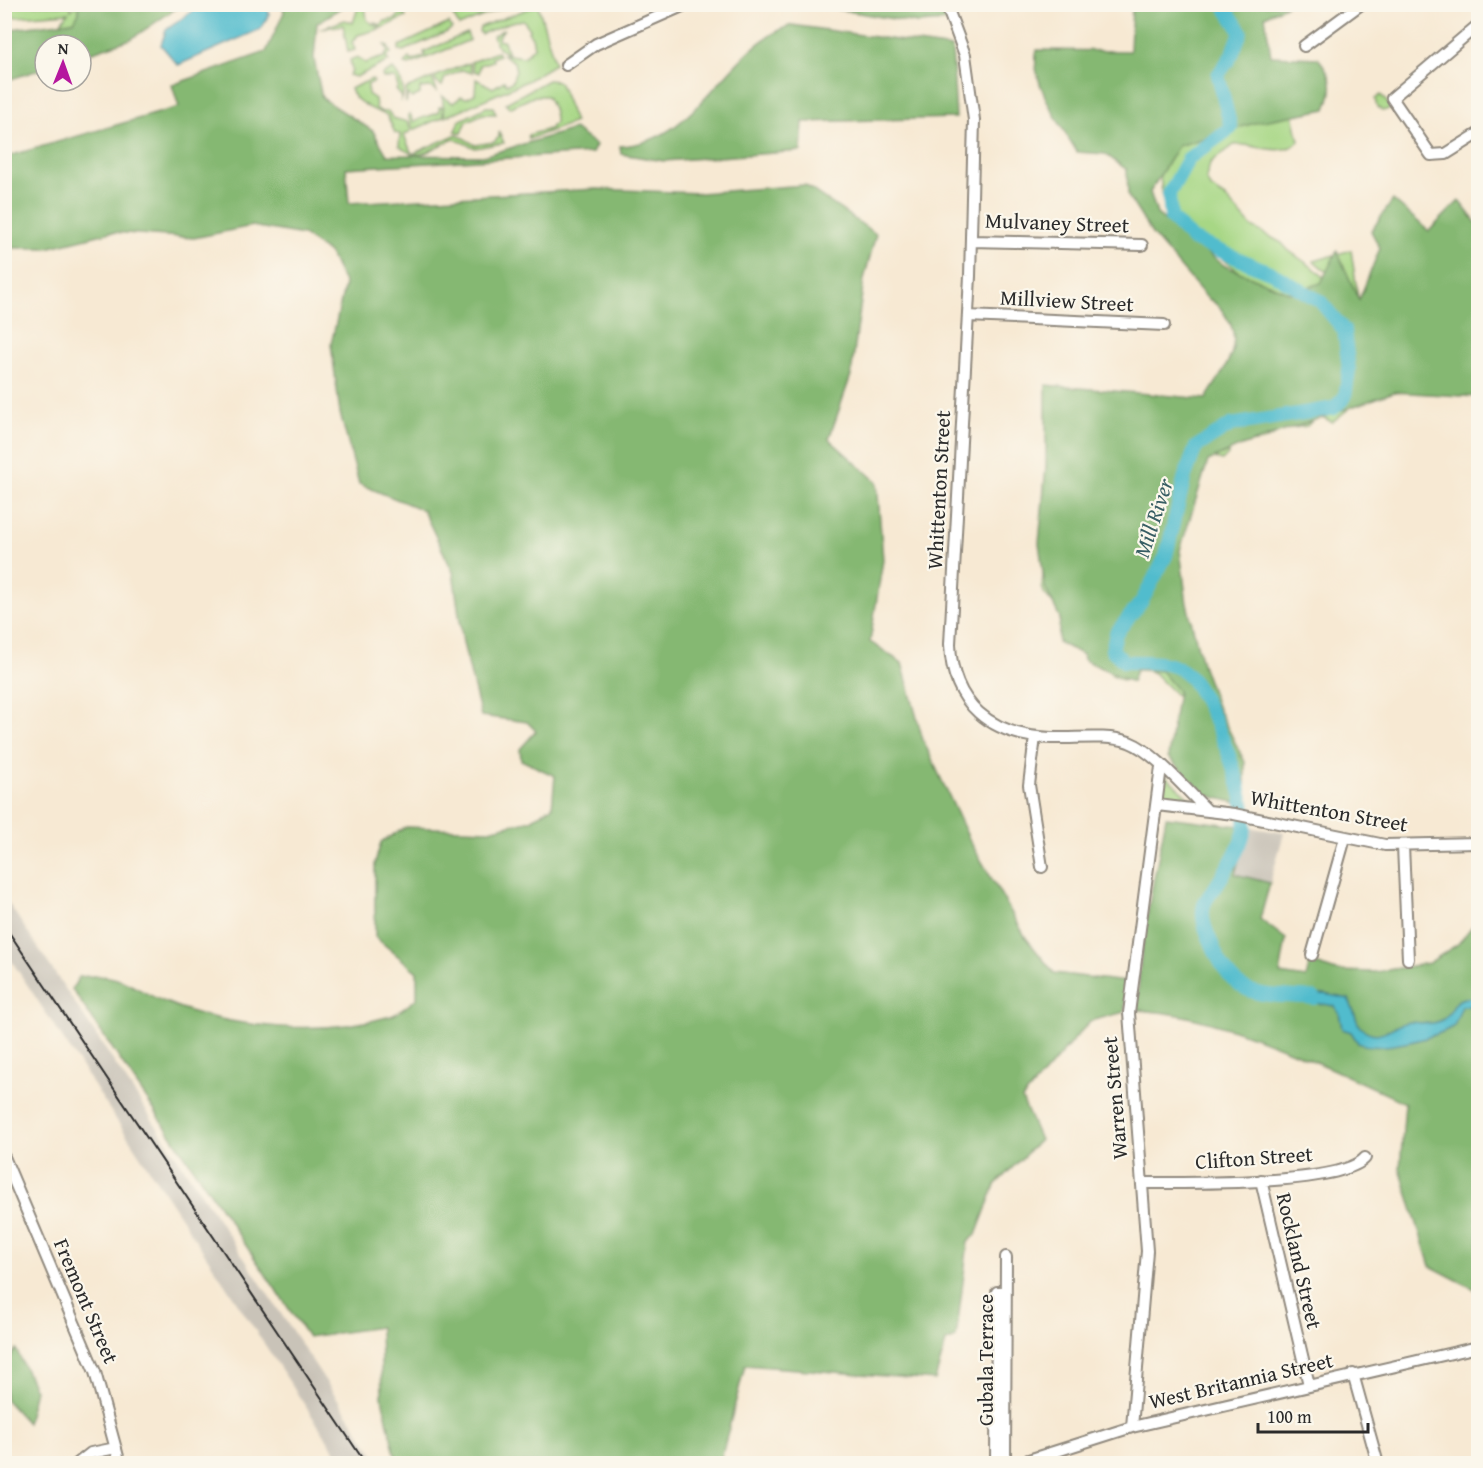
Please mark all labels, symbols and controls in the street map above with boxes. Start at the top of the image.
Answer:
north arrow [33,33,93,93]
text: N [58,36,69,60]
street label: Mulvaney Street [984,204,1130,241]
street label: Millview Street [999,282,1135,320]
street label: Whittenton Street [919,409,958,571]
water label: Mill River [1125,473,1181,562]
street label: Whittenton Street [1248,781,1411,840]
street label: Warren Street [1094,1035,1135,1161]
street label: Clifton Street [1194,1138,1314,1177]
street label: Rockland Street [1269,1190,1330,1333]
street label: Fremont Street [46,1233,127,1369]
street label: Gubala Terrace [970,1294,1001,1426]
street label: West Britannia Street [1146,1344,1337,1417]
scale bar [1258,1396,1368,1434]
text: 100 m [1267,1403,1312,1430]

